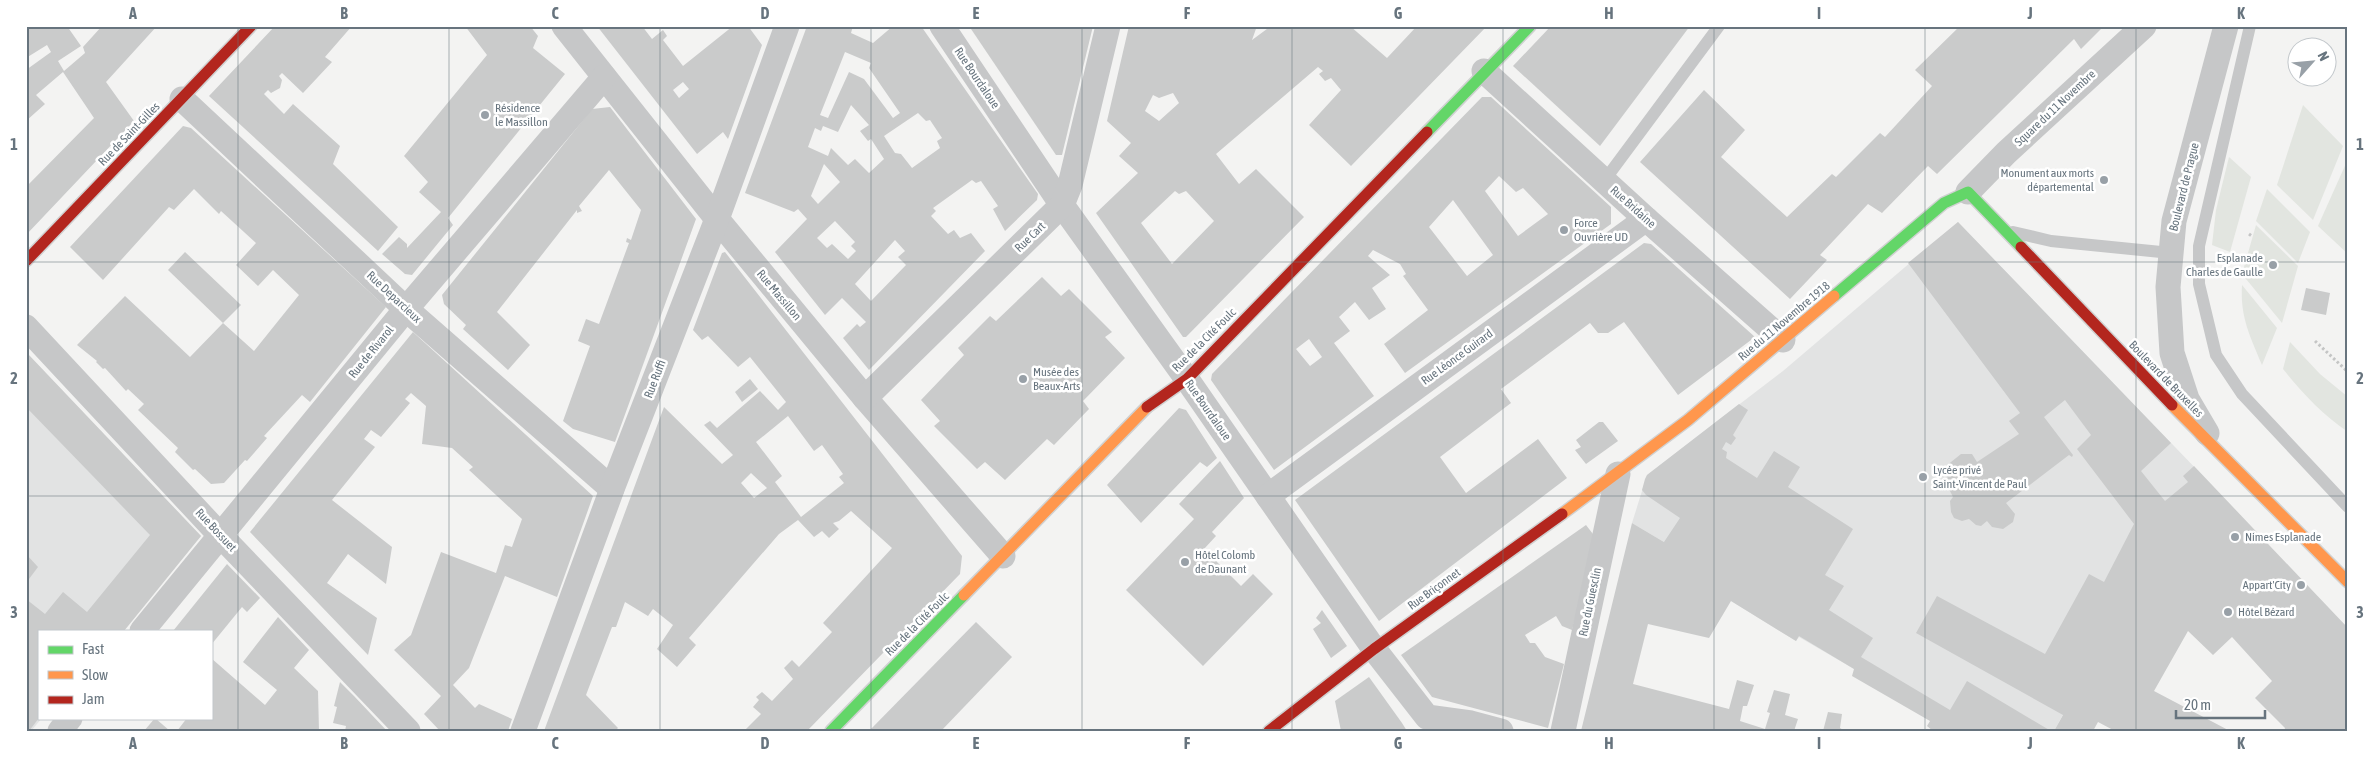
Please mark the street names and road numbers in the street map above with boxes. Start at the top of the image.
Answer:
street label: Rue Bourdaloue [951,45,1003,111]
street label: Square du 11 Novembre [2012,67,2098,149]
street label: Rue de Saint-Gilles [95,100,163,168]
street label: Boulevard de Prague [2166,141,2202,233]
street label: Rue Bridaine [1607,183,1659,231]
street label: Rue Cart [1012,219,1048,255]
street label: Rue Massillon [754,267,804,323]
street label: Rue Deparcieux [364,268,424,326]
street label: Rue du 11 Novembre 1918 [1735,278,1833,363]
street label: Rue de la Cité Foulc [1169,305,1239,375]
street label: Rue de Rivarol [346,322,397,381]
street label: Rue Léonce Guirard [1419,326,1495,388]
street label: Boulevard de Bruxelles [2126,338,2206,420]
street label: Rue Ruffi [641,358,669,400]
street label: Rue Bourdaloue [1182,377,1234,443]
street label: Rue Bossuet [193,506,240,555]
street label: Rue Briçonnet [1405,565,1463,613]
street label: Rue du Guesclin [1576,566,1604,638]
street label: Rue de la Cité Foulc [882,589,952,659]

